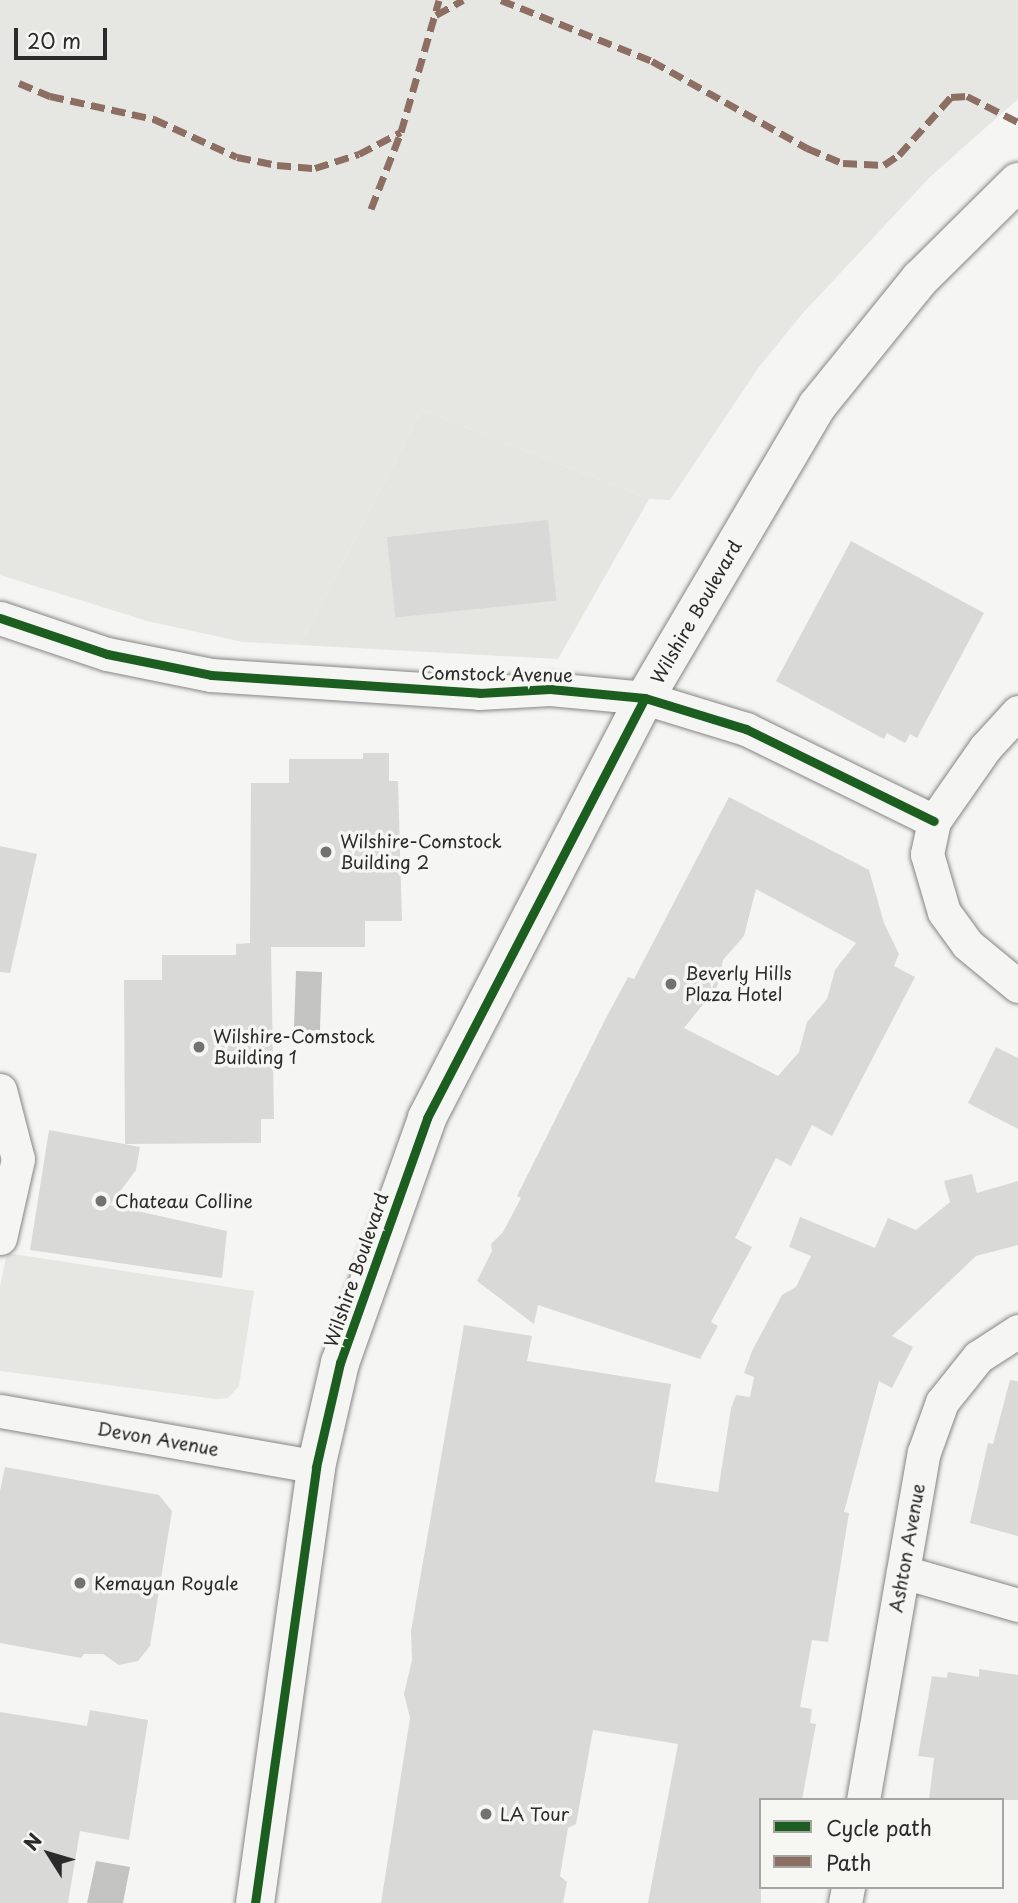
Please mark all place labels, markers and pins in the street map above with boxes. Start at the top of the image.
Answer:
place label: Wilshire-Comstock Building 2 [340,831,502,874]
marker: Wilshire-Comstock Building 2 [318,844,334,860]
place label: Beverly Hills Plaza Hotel [685,963,793,1006]
marker: Beverly Hills Plaza Hotel [663,976,679,992]
place label: Wilshire-Comstock Building 1 [213,1026,375,1068]
marker: Wilshire-Comstock Building 1 [191,1039,207,1055]
place label: Chateau Colline [115,1190,253,1212]
marker: Chateau Colline [93,1193,109,1209]
place label: Kemayan Royale [94,1572,239,1594]
marker: Kemayan Royale [72,1575,88,1591]
place label: LA Tour [500,1803,568,1825]
marker: LA Tour [478,1806,494,1822]

